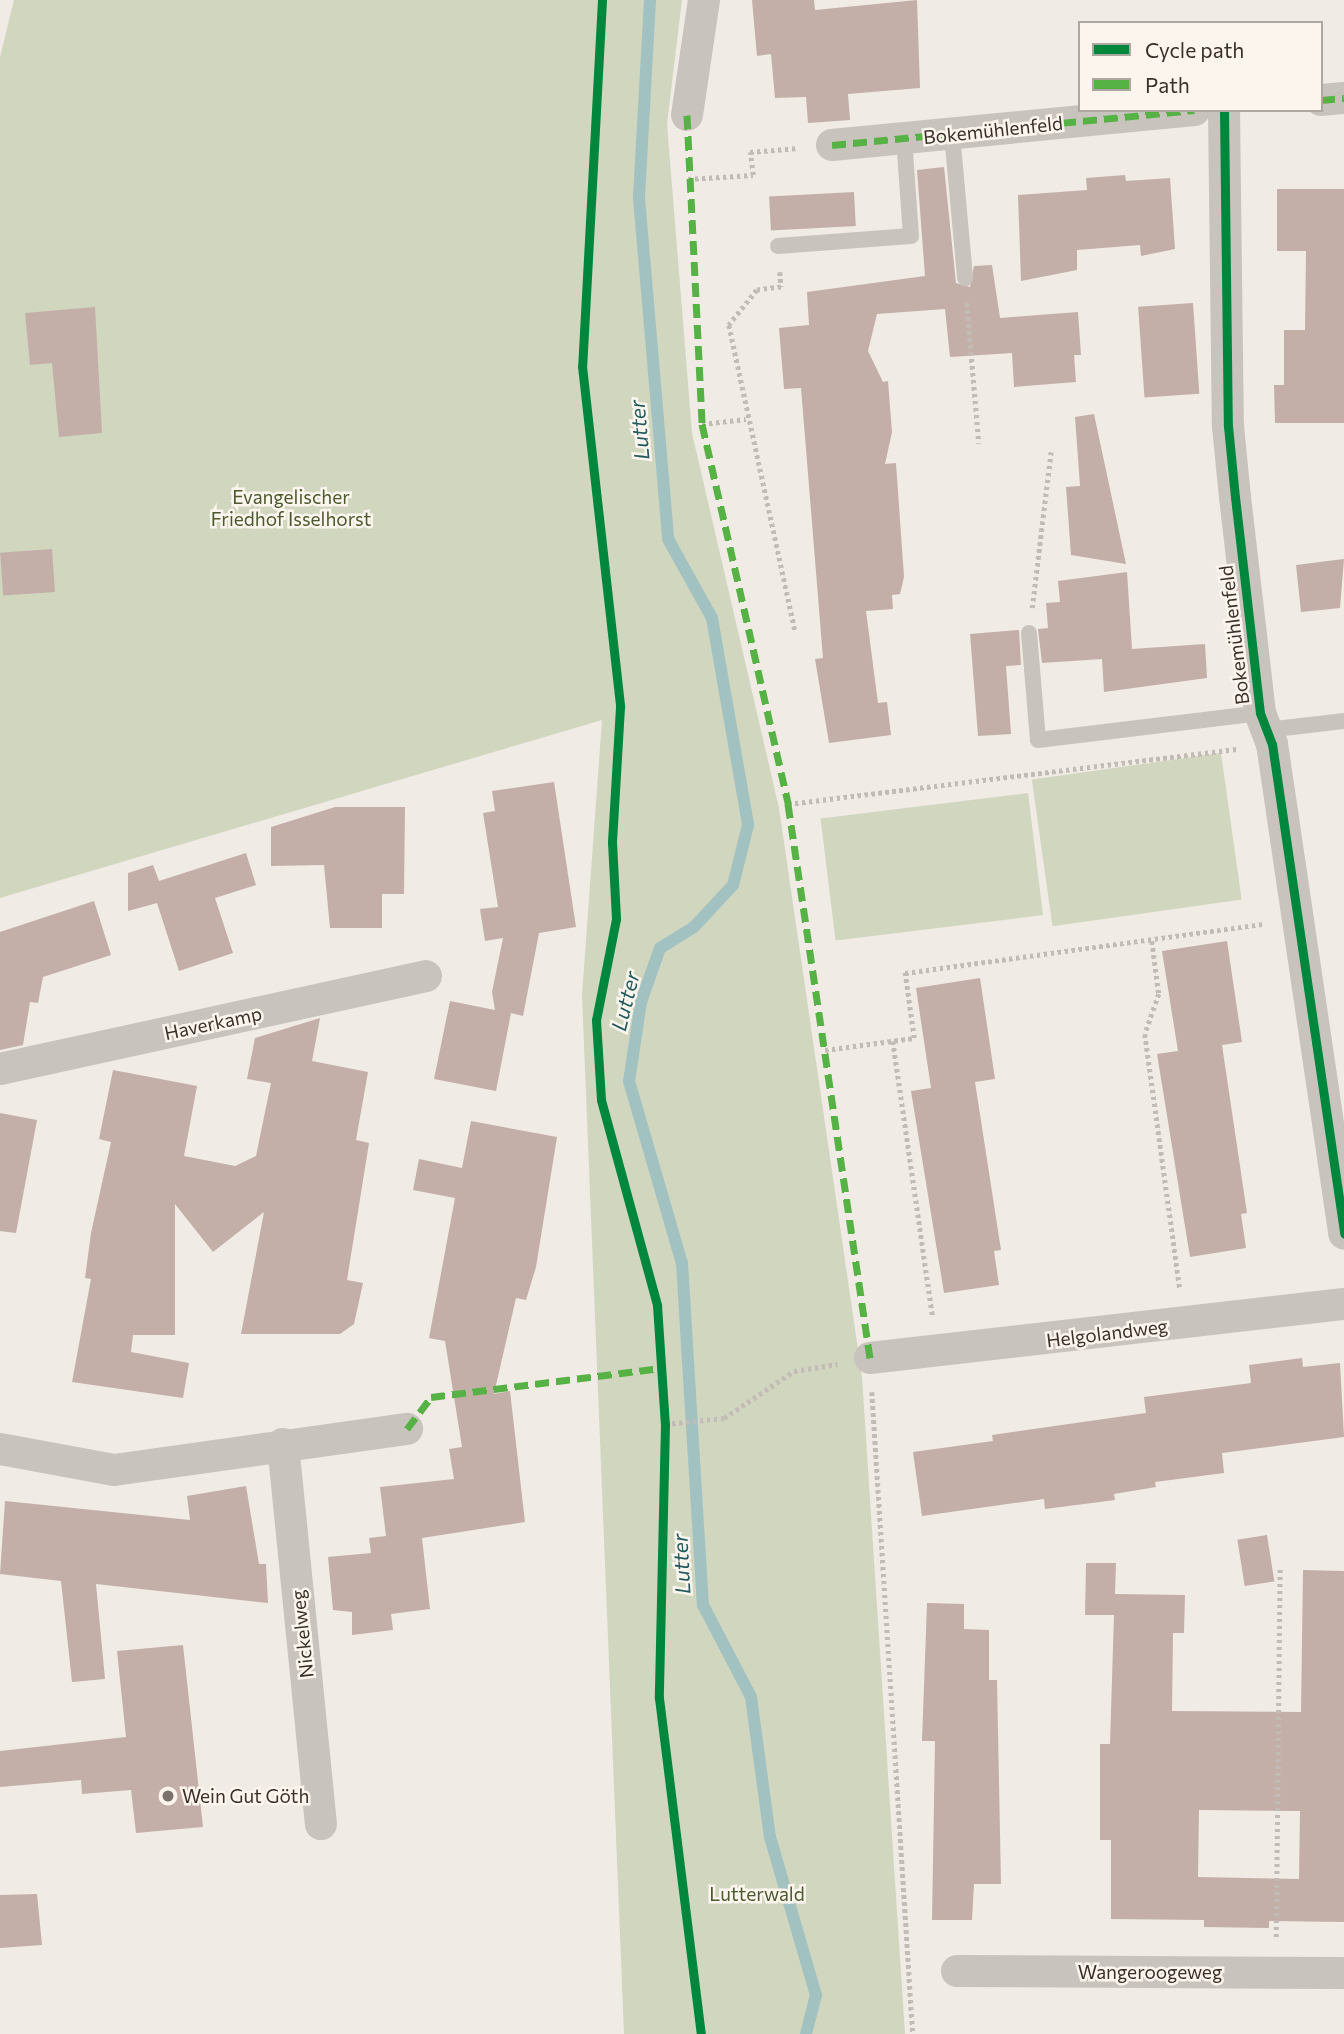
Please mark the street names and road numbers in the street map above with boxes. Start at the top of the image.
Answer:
street label: Bokemühlenfeld [922,111,1064,149]
street label: Bokemühlenfeld [1214,564,1254,706]
street label: Haverkamp [162,1002,264,1044]
street label: Helgolandweg [1045,1314,1169,1352]
street label: Nickelweg [286,1589,318,1679]
street label: Wangeroogeweg [1078,1961,1222,1983]

